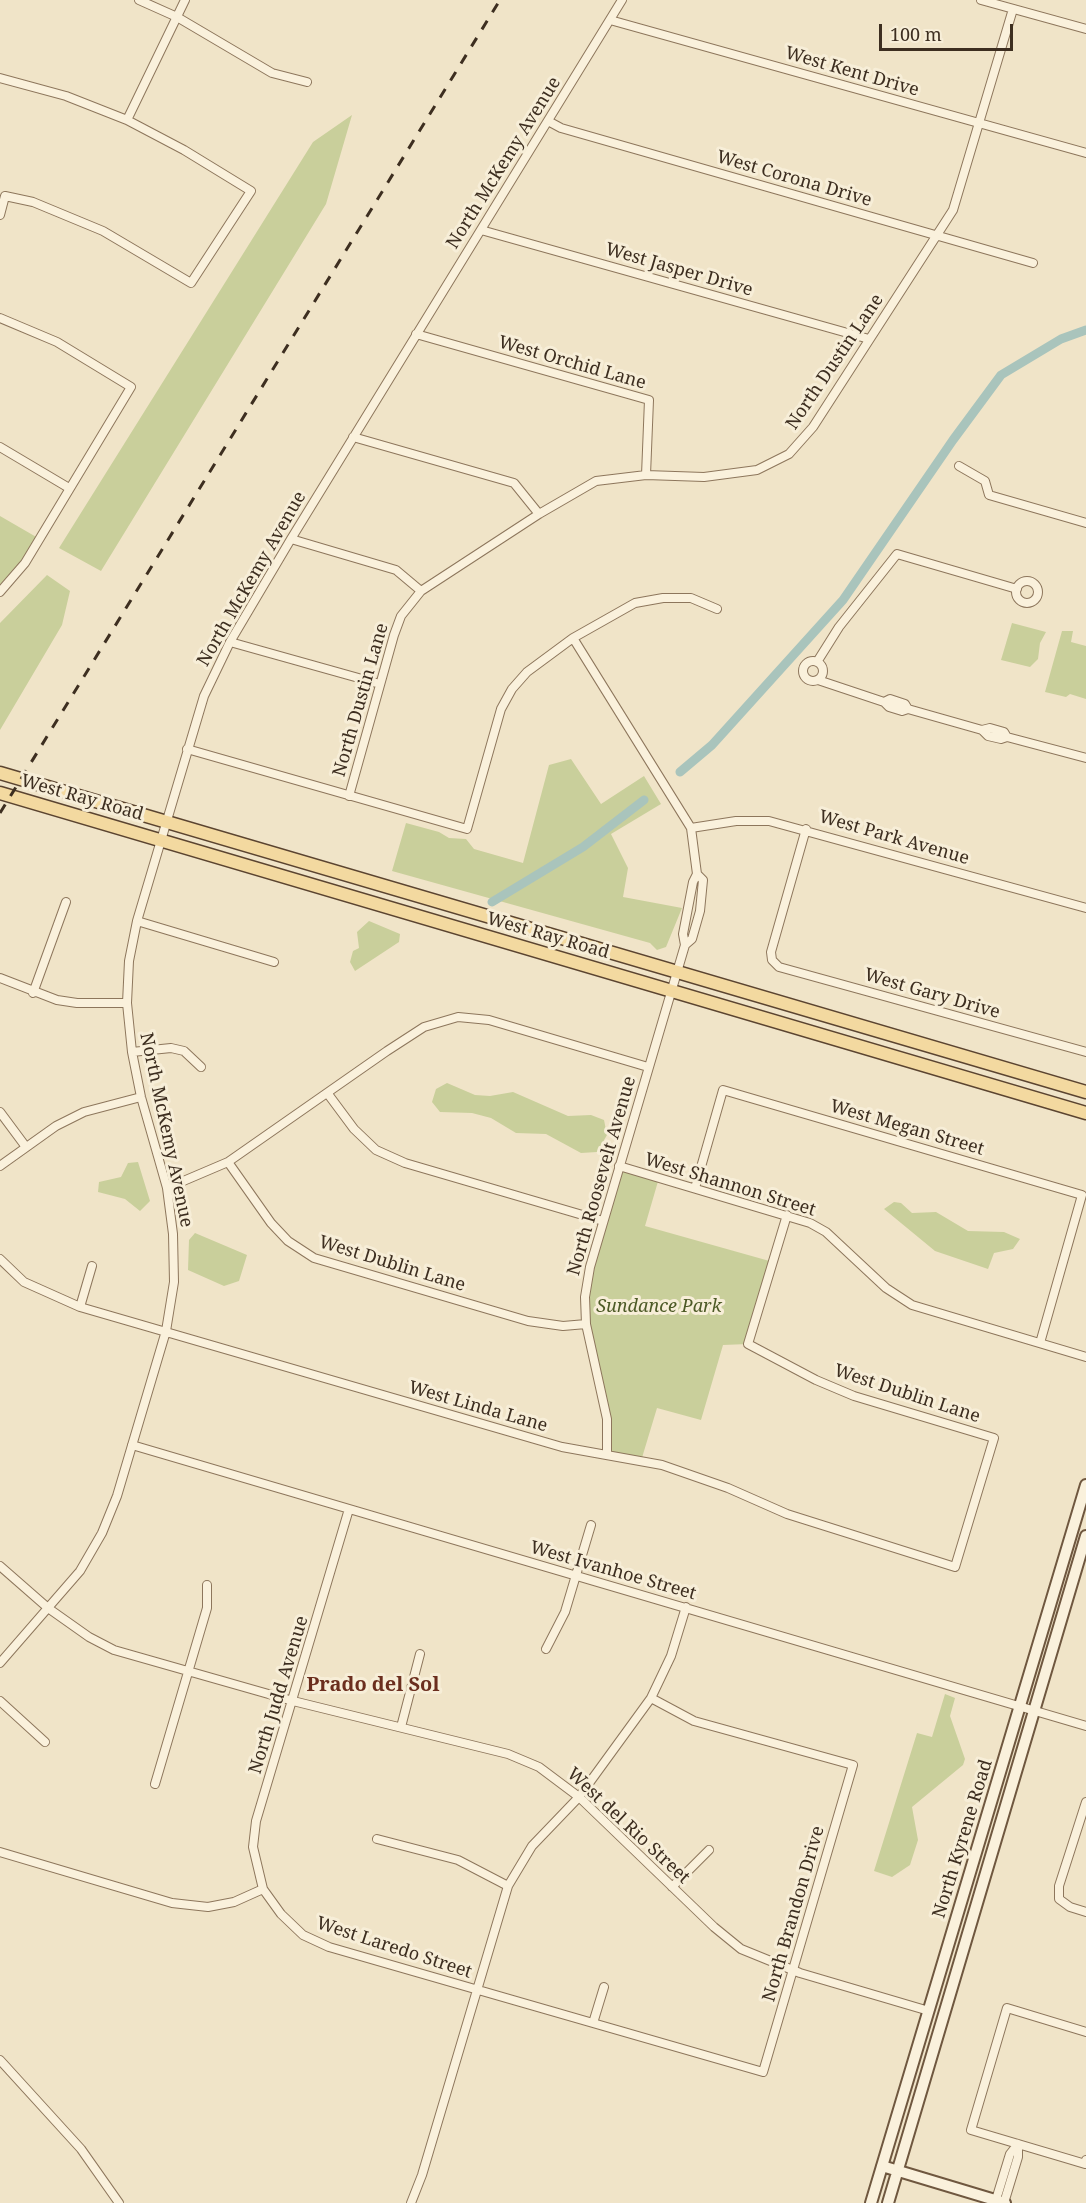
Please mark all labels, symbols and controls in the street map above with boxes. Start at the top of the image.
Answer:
scale bar [882,12,1016,50]
text: 100 m [890,22,942,46]
street label: West Kent Drive [783,43,921,101]
street label: North McKemy Avenue [442,73,566,253]
street label: West Corona Drive [714,146,874,212]
street label: West Jasper Drive [603,239,755,301]
street label: North Dustin Lane [782,290,888,434]
street label: West Orchid Lane [496,332,648,394]
street label: North McKemy Avenue [193,488,311,670]
street label: North Dustin Lane [329,621,393,779]
street label: West Ray Road [18,770,146,826]
street label: West Park Avenue [816,806,972,870]
street label: West Ray Road [484,908,612,964]
street label: West Gary Drive [862,964,1002,1024]
street label: North McKemy Avenue [135,1031,197,1229]
street label: North Roosevelt Avenue [563,1074,641,1278]
street label: West Megan Street [827,1096,987,1160]
street label: West Shannon Street [642,1149,818,1221]
street label: West Dublin Lane [316,1231,468,1297]
park label: Sundance Park [596,1296,722,1318]
street label: West Dublin Lane [831,1360,983,1428]
street label: West Linda Lane [406,1377,550,1437]
street label: West Ivanhoe Street [528,1537,698,1605]
street label: North Judd Avenue [245,1613,313,1777]
district label: Prado del Sol [307,1673,439,1697]
street label: North Kyrene Road [929,1757,997,1921]
street label: West del Rio Street [562,1763,694,1889]
street label: North Brandon Drive [759,1824,829,2004]
street label: West Laredo Street [313,1913,475,1983]

